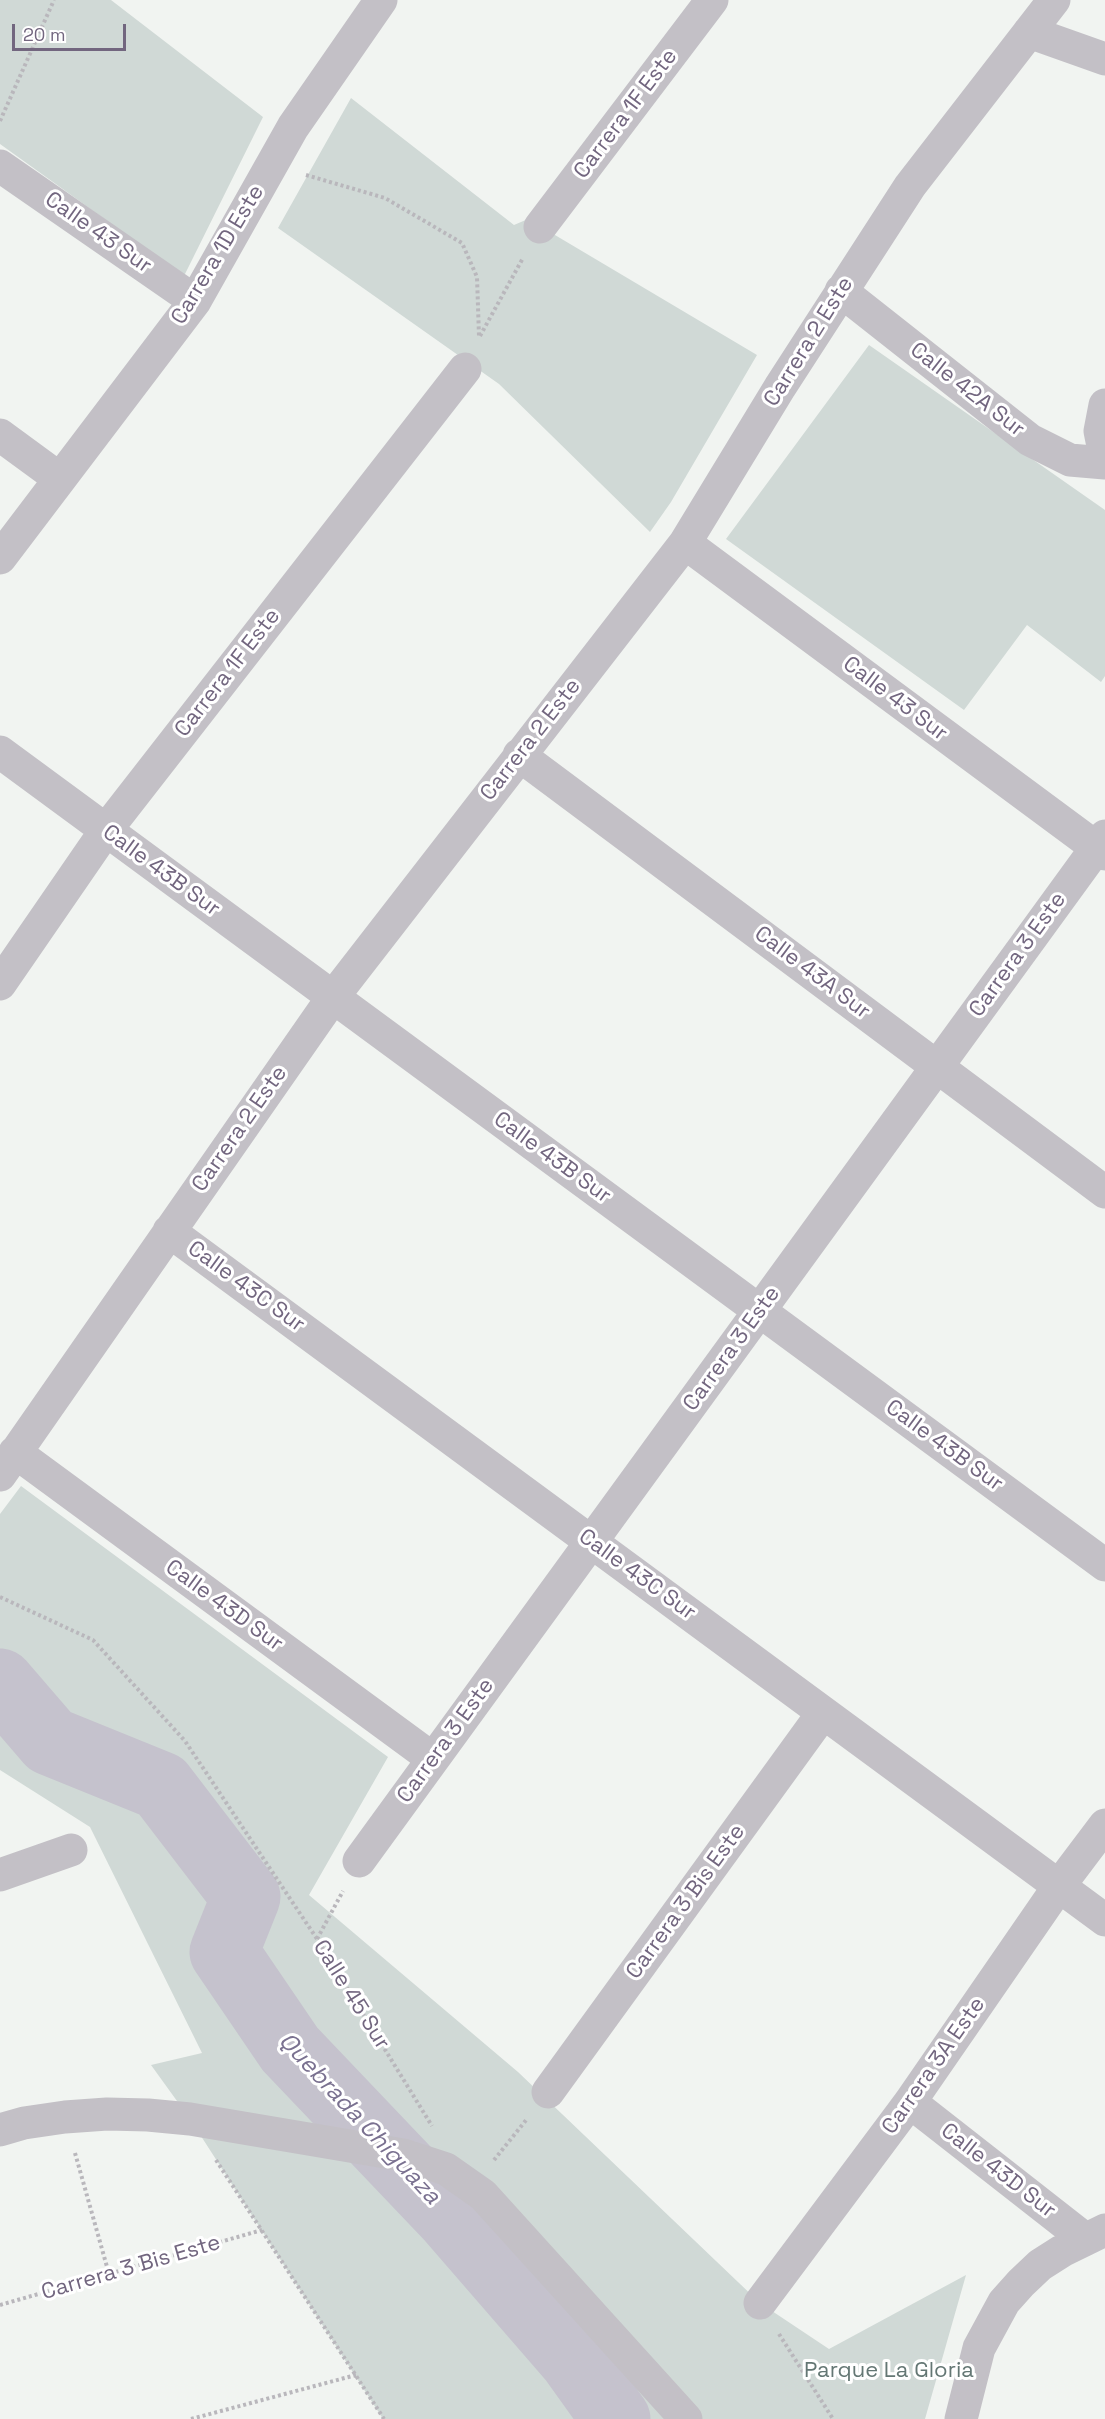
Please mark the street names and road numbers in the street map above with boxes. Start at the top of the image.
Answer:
street label: Carrera 1F Este [569,44,683,184]
street label: Carrera 1D Este [166,180,270,330]
street label: Calle 43 Sur [40,187,156,279]
street label: Carrera 2 Este [759,272,859,412]
street label: Calle 42A Sur [904,337,1030,443]
street label: Carrera 1F Este [170,604,286,742]
street label: Calle 43 Sur [837,651,953,747]
street label: Carrera 2 Este [475,674,587,806]
street label: Calle 43B Sur [97,820,225,922]
street label: Carrera 3 Este [964,888,1072,1022]
street label: Calle 43A Sur [749,921,875,1025]
street label: Carrera 2 Este [187,1061,293,1197]
street label: Calle 43B Sur [488,1107,616,1209]
street label: Calle 43C Sur [182,1236,310,1338]
street label: Carrera 3 Este [678,1282,786,1416]
street label: Calle 43B Sur [880,1395,1008,1497]
street label: Calle 43C Sur [573,1524,701,1626]
street label: Calle 43D Sur [160,1555,288,1657]
street label: Carrera 3 Este [392,1674,500,1808]
street label: Carrera 3 Bis Este [621,1819,751,1985]
street label: Calle 45 Sur [307,1935,395,2055]
street label: Carrera 3A Este [877,1992,991,2140]
street label: Calle 43D Sur [935,2118,1061,2224]
street label: Carrera 3 Bis Este [39,2230,223,2306]

